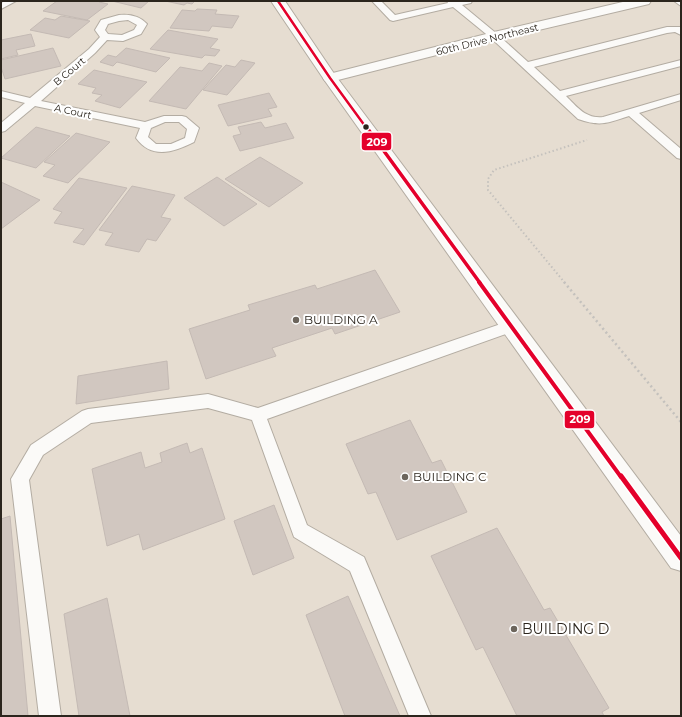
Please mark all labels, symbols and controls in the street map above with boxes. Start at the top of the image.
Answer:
street label: 60th Drive Northeast [435,20,540,59]
street label: B Court [50,54,88,89]
street label: A Court [53,101,93,122]
unlabelled marker [361,122,371,132]
line badge: 209 [361,132,392,151]
text: 209 [367,135,387,149]
place label: BUILDING A [304,312,378,327]
marker: BUILDING A [291,315,301,325]
line badge: 209 [564,410,595,429]
text: 209 [570,412,590,426]
place label: BUILDING C [413,469,487,484]
marker: BUILDING C [400,472,410,482]
place label: BUILDING D [522,620,609,638]
marker: BUILDING D [509,624,519,634]

